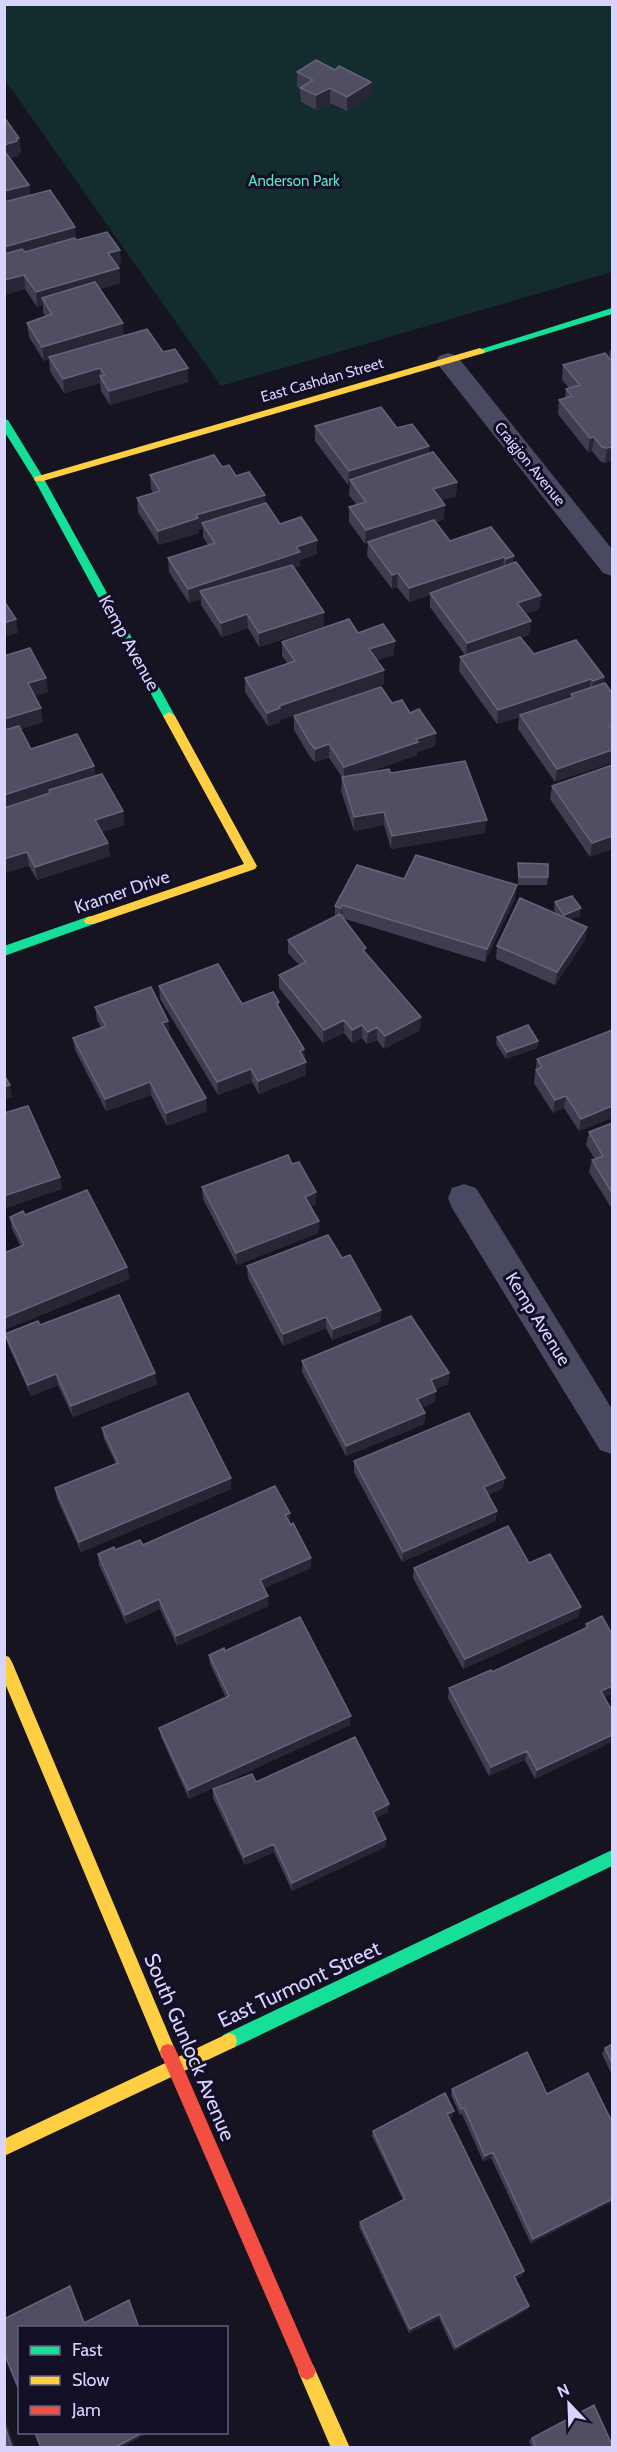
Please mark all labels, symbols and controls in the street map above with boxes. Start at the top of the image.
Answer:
park label: Anderson Park [248,172,340,190]
street label: East Cashdan Street [259,354,385,406]
street label: Craigjon Avenue [491,418,569,510]
street label: Kemp Avenue [94,591,164,695]
street label: Kramer Drive [71,865,173,919]
street label: Kemp Avenue [501,1268,575,1370]
street label: East Turmont Street [214,1935,384,2033]
street label: South Gunlock Avenue [139,1949,241,2145]
legend [18,2326,228,2434]
text: Fast [72,2339,103,2361]
text: Slow [72,2369,109,2391]
north arrow [539,2374,599,2434]
text: N [554,2380,572,2402]
text: Jam [71,2399,101,2421]

